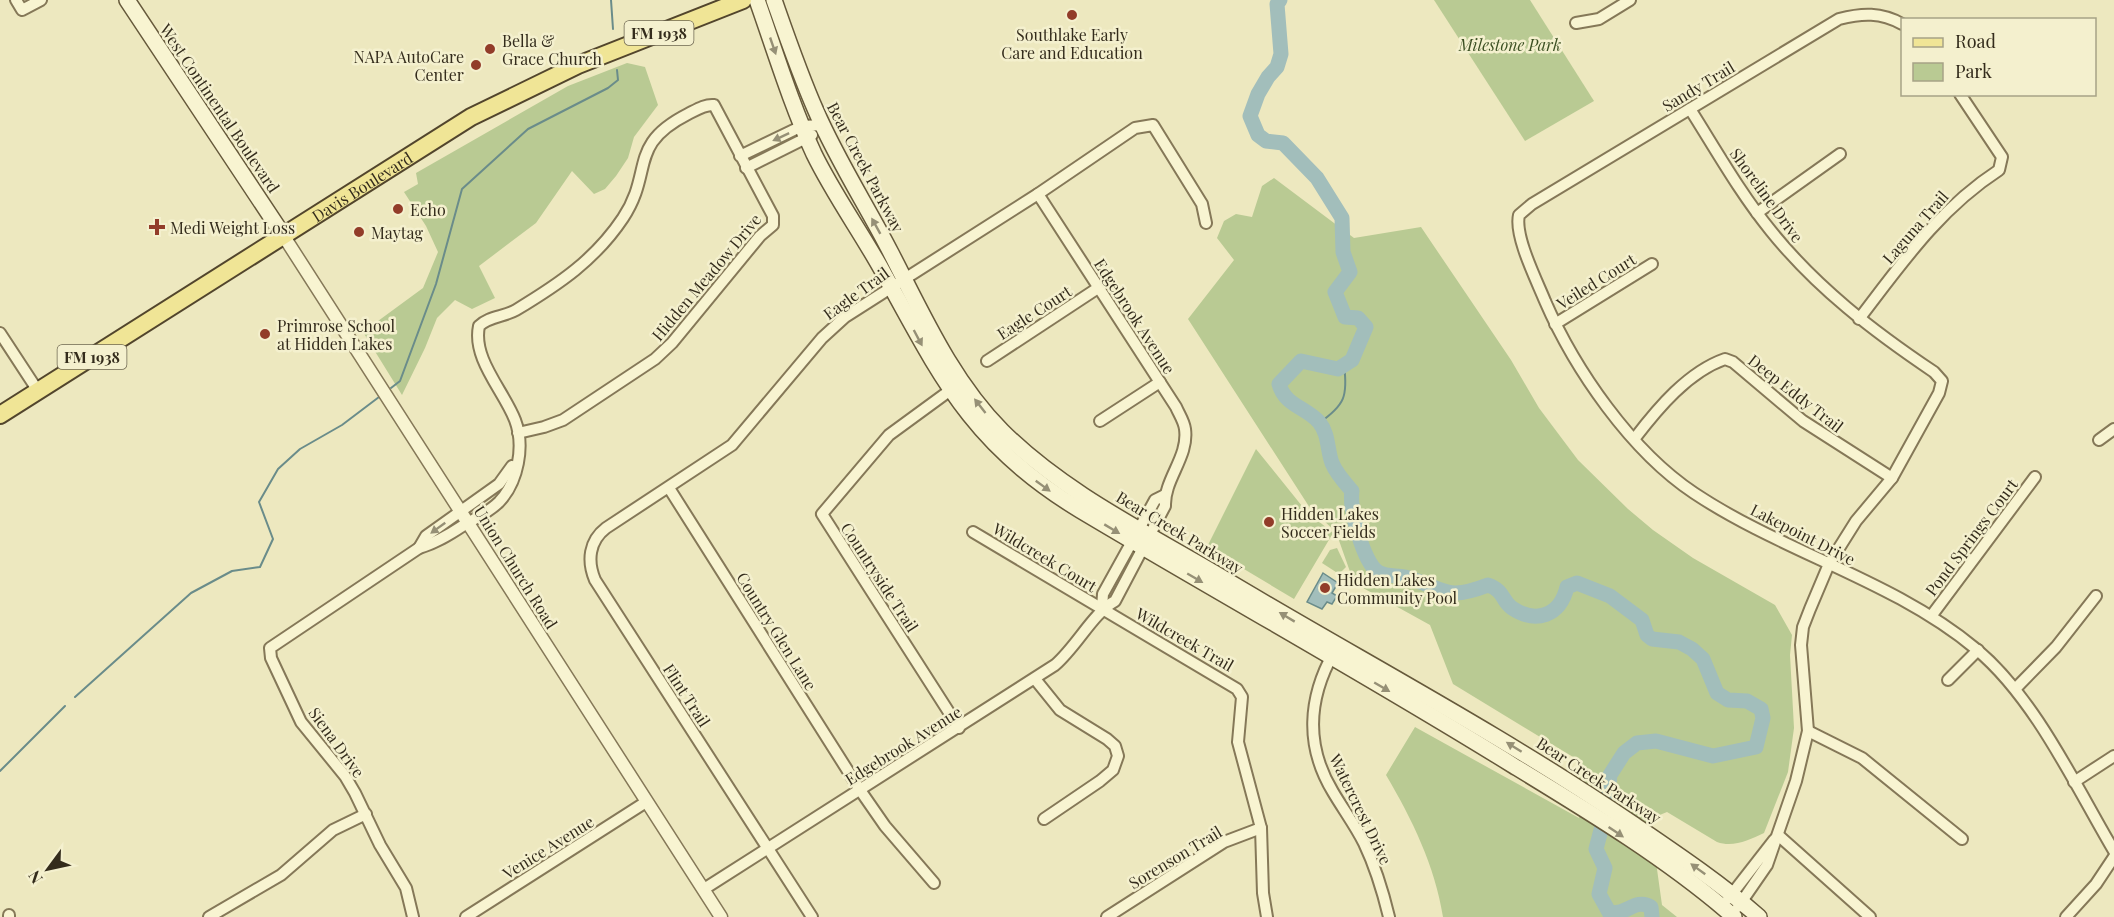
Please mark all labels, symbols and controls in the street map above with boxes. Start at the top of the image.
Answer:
marker: Southlake Early Care and Education [1065,8,1079,22]
legend [1901,18,2096,96]
street label: West Continental Boulevard [155,19,284,197]
road number: FM 1938 [624,21,694,45]
place label: Southlake Early Care and Education [1001,24,1143,63]
text: Road [1955,29,1996,53]
place label: Bella & Grace Church [502,30,602,69]
park label: Milestone Park [1458,34,1561,55]
one-way arrow [768,37,778,55]
marker: Bella & Grace Church [483,42,497,56]
place label: NAPA AutoCare Center [354,46,464,85]
street label: Sandy Trail [1658,56,1738,116]
marker: NAPA AutoCare Center [469,58,483,72]
text: Park [1955,59,1992,83]
street label: Bear Creek Parkway [823,98,909,236]
one-way arrow [772,133,789,142]
street label: Shoreline Drive [1726,144,1808,246]
street label: Davis Boulevard [307,146,416,226]
street label: Laguna Trail [1877,186,1953,268]
place label: Echo [410,199,446,220]
marker: Echo [391,202,405,216]
street label: Hidden Meadow Drive [647,209,765,345]
place label: Medi Weight Loss [170,217,295,238]
one-way arrow [871,217,881,234]
marker: Medi Weight Loss [148,218,166,236]
place label: Maytag [371,222,423,243]
marker: Maytag [352,225,366,239]
street label: Veiled Court [1552,248,1640,314]
street label: Edgebrook Avenue [1090,254,1180,378]
street label: Eagle Trail [819,262,893,324]
street label: Eagle Court [993,280,1075,344]
place label: Primrose School at Hidden Lakes [277,315,395,354]
marker: Primrose School at Hidden Lakes [258,327,272,341]
one-way arrow [913,330,923,347]
road number: FM 1938 [58,345,127,369]
street label: Deep Eddy Trail [1744,349,1848,437]
one-way arrow [974,398,987,414]
street label: Pond Springs Court [1920,474,2022,600]
one-way arrow [1035,480,1050,492]
street label: Bear Creek Parkway [1113,486,1247,578]
street label: Lakepoint Drive [1747,499,1859,569]
street label: Union Church Road [470,502,562,632]
place label: Hidden Lakes Soccer Fields [1281,503,1379,542]
marker: Hidden Lakes Soccer Fields [1262,515,1276,529]
street label: Wildcreek Court [988,517,1101,596]
street label: Countryside Trail [837,518,923,636]
one-way arrow [430,522,446,534]
one-way arrow [1104,524,1120,535]
street label: Country Glen Lane [732,568,822,694]
place label: Hidden Lakes Community Pool [1337,569,1458,608]
one-way arrow [1187,573,1204,583]
marker: Hidden Lakes Community Pool [1318,581,1332,595]
street label: Wildcreek Trail [1131,602,1238,676]
one-way arrow [1279,611,1295,622]
street label: Flint Trail [659,659,715,731]
one-way arrow [1374,682,1391,692]
street label: Edgebrook Avenue [841,701,965,789]
street label: Siena Drive [304,703,370,781]
street label: Bear Creek Parkway [1533,732,1665,828]
one-way arrow [1506,741,1522,752]
street label: Watercrest Drive [1325,749,1397,868]
street label: Venice Avenue [498,811,597,884]
street label: Sorenson Trail [1124,821,1226,893]
one-way arrow [1608,826,1624,837]
north arrow [18,839,78,899]
one-way arrow [1690,863,1706,875]
text: N [23,867,47,888]

